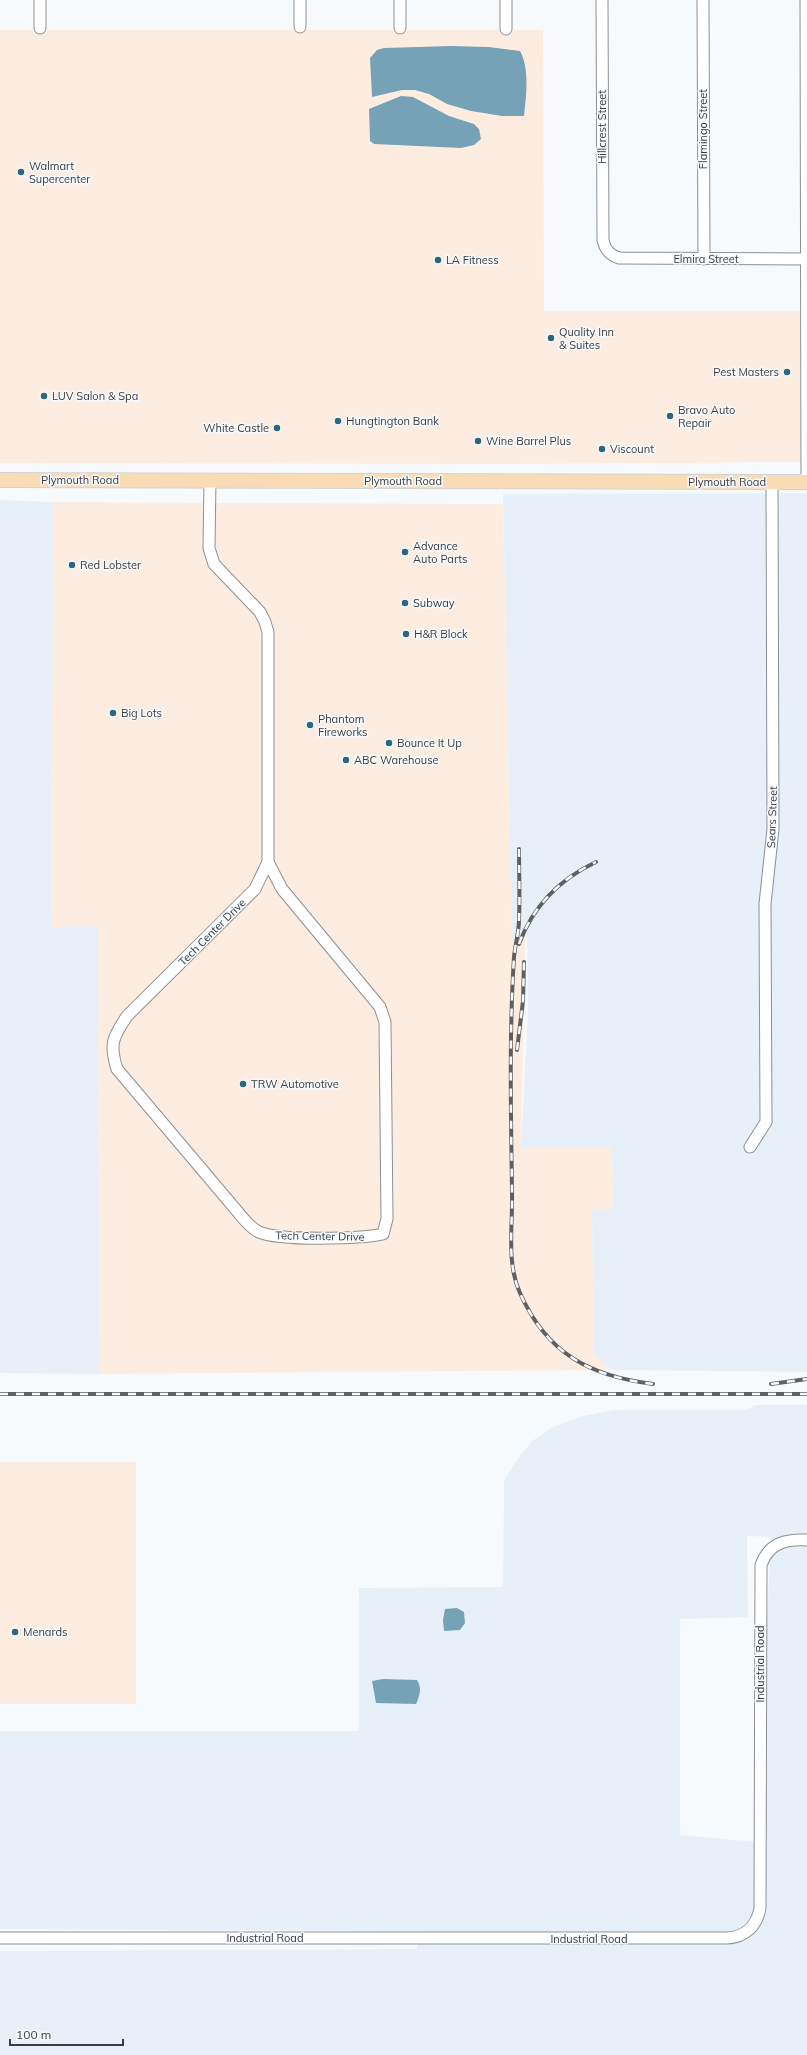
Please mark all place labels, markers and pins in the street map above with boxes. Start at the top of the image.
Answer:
place label: Walmart Supercenter [29,159,90,186]
marker: Walmart Supercenter [16,167,26,177]
place label: LA Fitness [446,253,499,267]
marker: LA Fitness [433,255,443,265]
place label: Quality Inn & Suites [559,325,614,352]
marker: Quality Inn & Suites [546,333,556,343]
place label: Pest Masters [713,365,779,379]
marker: Pest Masters [782,367,792,377]
place label: LUV Salon & Spa [52,389,138,403]
marker: LUV Salon & Spa [39,391,49,401]
place label: Bravo Auto Repair [678,403,735,430]
marker: Bravo Auto Repair [665,411,675,421]
place label: Hungtington Bank [346,414,439,428]
marker: Hungtington Bank [333,416,343,426]
place label: White Castle [203,421,269,435]
marker: White Castle [272,423,282,433]
place label: Wine Barrel Plus [486,434,571,448]
marker: Wine Barrel Plus [473,436,483,446]
place label: Viscount [610,442,654,456]
marker: Viscount [597,444,607,454]
place label: Advance Auto Parts [413,539,467,566]
marker: Advance Auto Parts [400,547,410,557]
place label: Red Lobster [80,558,141,572]
marker: Red Lobster [67,560,77,570]
place label: Subway [413,596,455,610]
marker: Subway [400,598,410,608]
place label: H&R Block [414,627,468,641]
marker: H&R Block [401,629,411,639]
place label: Big Lots [121,706,162,720]
marker: Big Lots [108,708,118,718]
place label: Phantom Fireworks [318,712,367,739]
marker: Phantom Fireworks [305,720,315,730]
place label: Bounce It Up [397,736,462,750]
marker: Bounce It Up [384,738,394,748]
place label: ABC Warehouse [354,753,439,767]
marker: ABC Warehouse [341,755,351,765]
place label: TRW Automotive [251,1077,339,1091]
marker: TRW Automotive [238,1079,248,1089]
place label: Menards [23,1625,67,1639]
marker: Menards [10,1627,20,1637]

